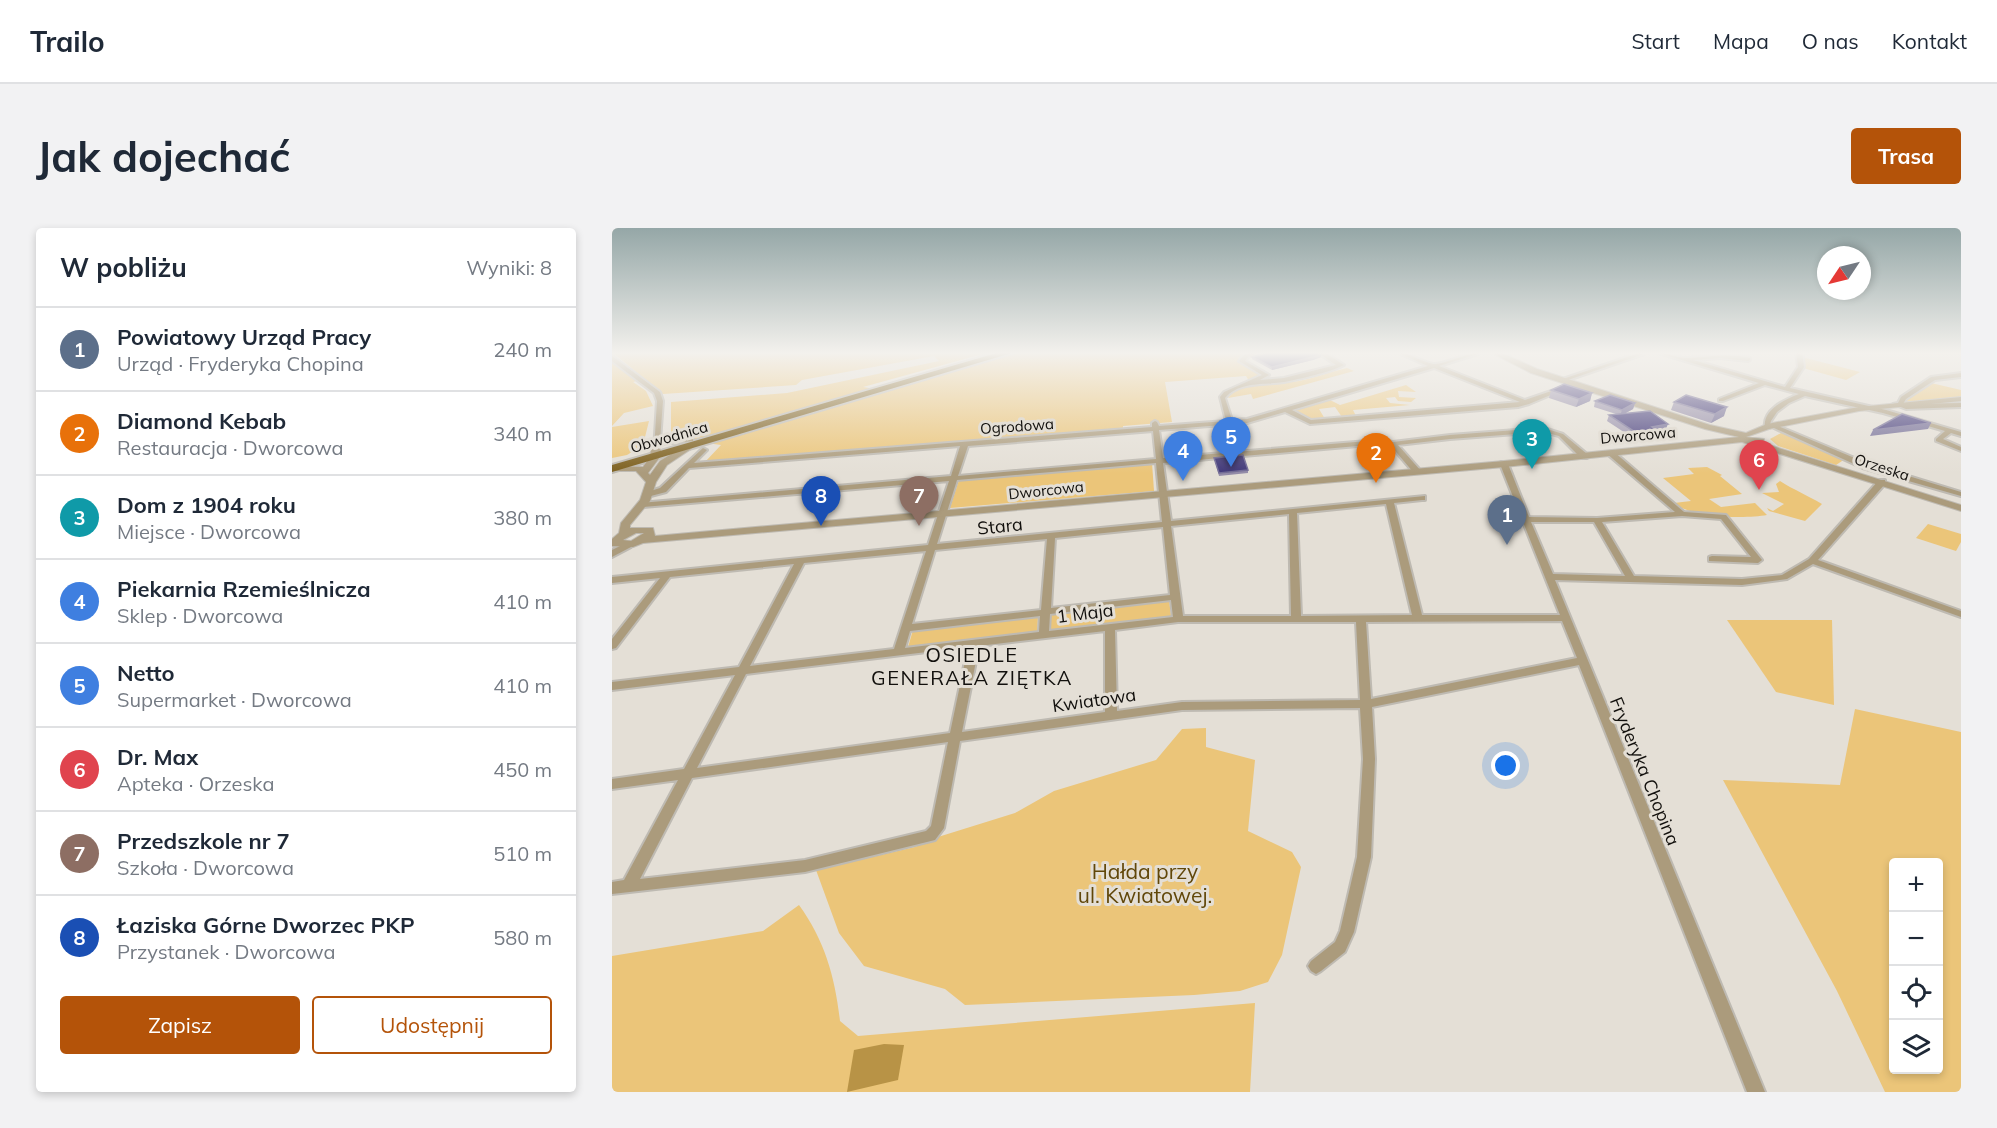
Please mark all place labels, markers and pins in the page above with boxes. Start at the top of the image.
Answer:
pin: 5 [1212,418,1250,467]
pin: 3 [1512,420,1552,469]
pin: 4 [1164,432,1202,481]
pin: 2 [1356,434,1395,483]
pin: 6 [1740,440,1778,490]
pin: 8 [802,476,840,526]
pin: 7 [900,476,938,526]
pin: 1 [1488,496,1526,545]

